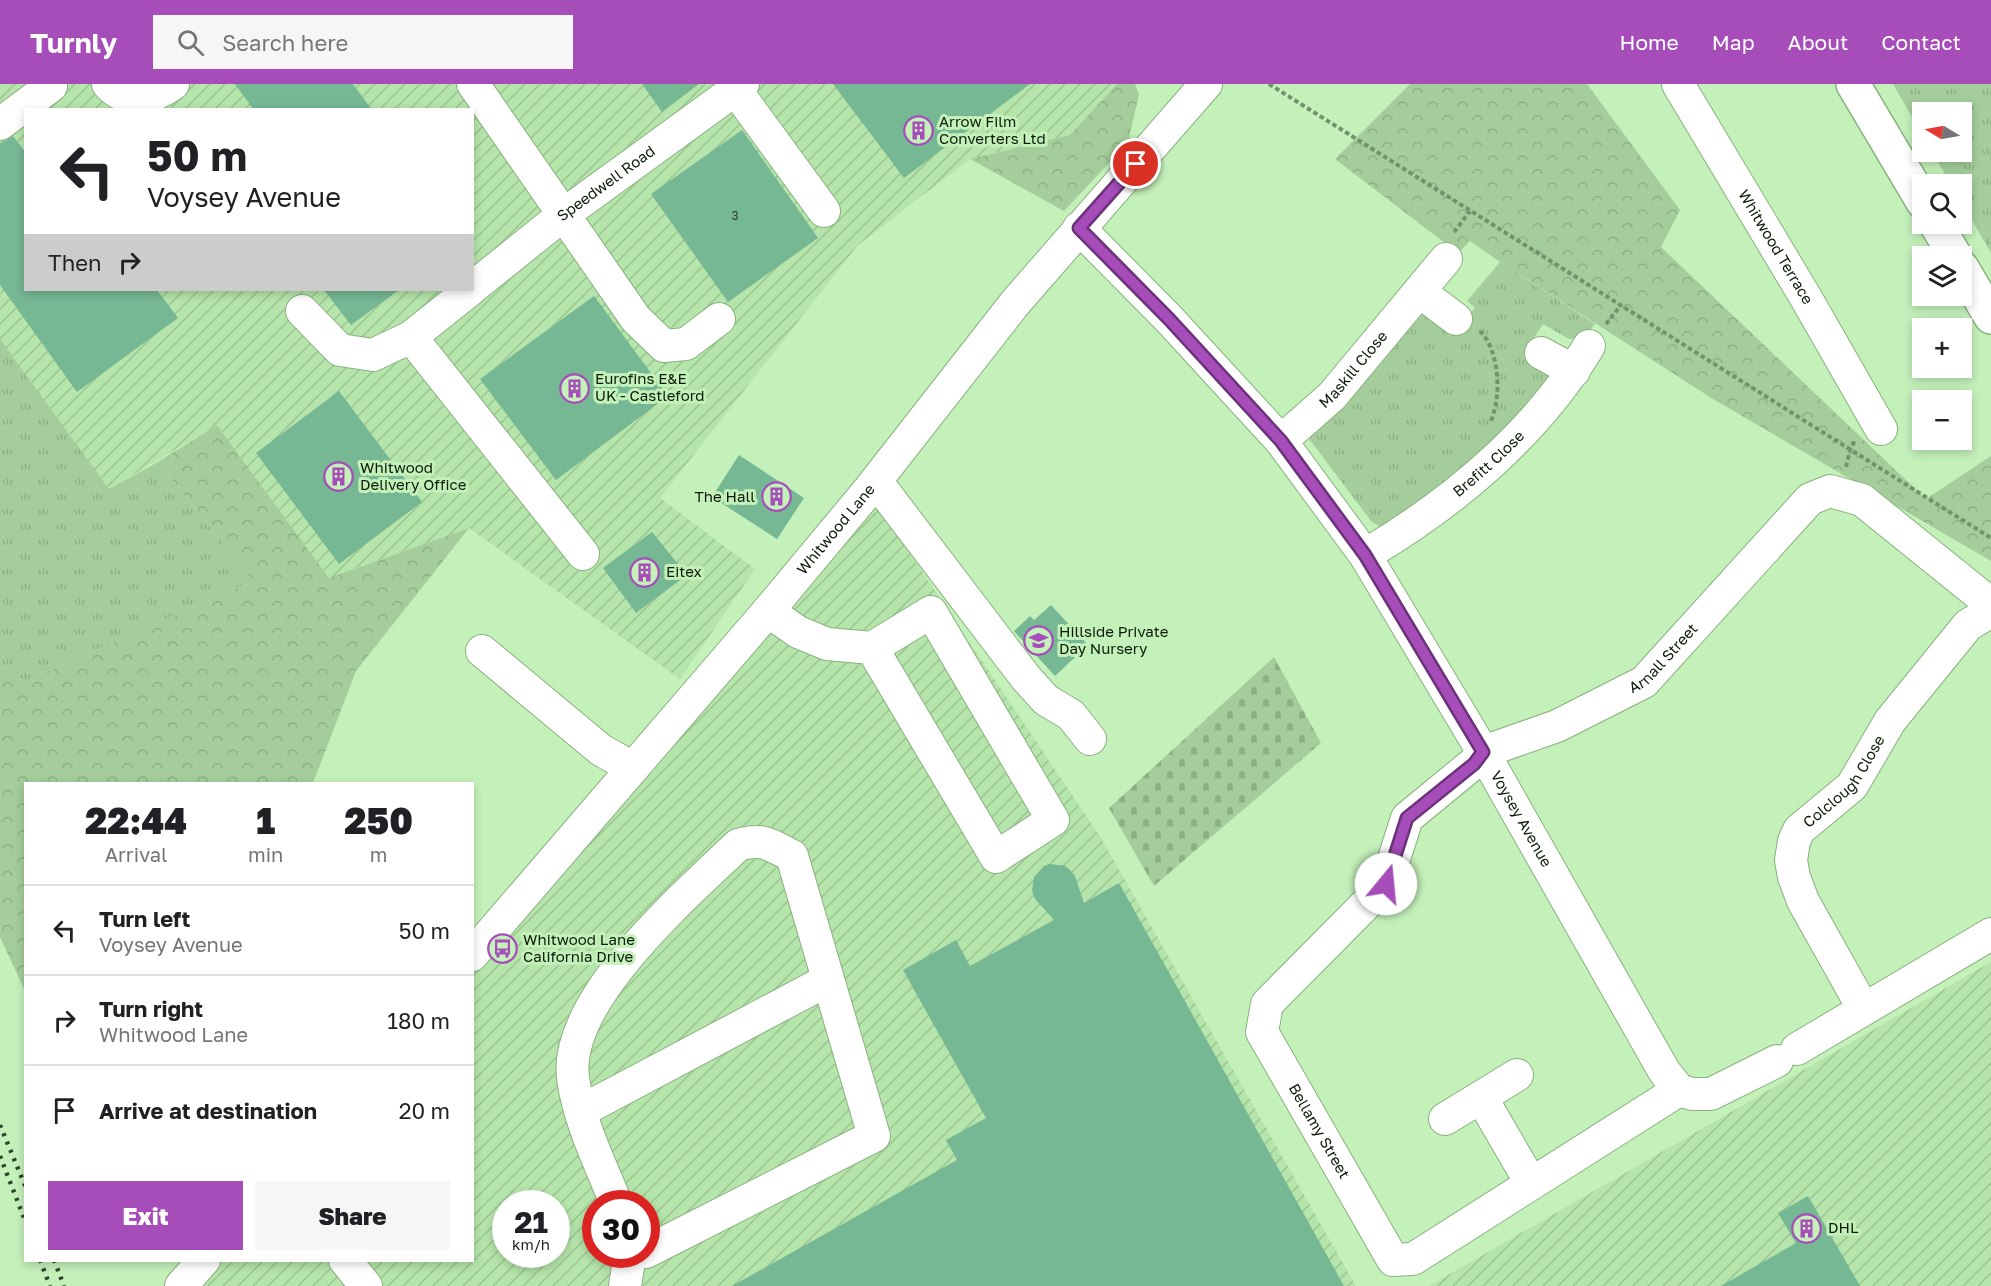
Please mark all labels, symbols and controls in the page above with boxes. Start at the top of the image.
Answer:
search box [153,15,573,69]
text: Turnly [30,26,117,59]
icon: search [174,26,207,59]
text: Search here [222,29,348,56]
text: Home [1619,29,1679,55]
text: Map [1712,29,1755,55]
text: About [1788,29,1848,55]
text: Contact [1881,29,1961,55]
north arrow [1912,102,1972,162]
map controls [1912,102,1972,450]
place label: Arrow Film Converters Ltd [939,112,1046,147]
building icon: Arrow Film Converters Ltd [902,115,934,147]
text: 50 m [147,130,247,180]
icon: left [48,132,126,210]
pin [1110,138,1161,189]
street label: Speedwell Road [553,141,658,224]
icon: arrive [1119,147,1152,180]
button: search [1912,174,1972,234]
text: Voysey Avenue [147,181,341,213]
street label: Whitwood Terrace [1735,186,1818,307]
house number: 3 [731,208,739,223]
icon: right [113,246,146,279]
button: layers [1912,246,1972,306]
text: Then [48,249,101,276]
button: + [1912,318,1972,378]
street label: Maskill Close [1315,326,1391,411]
place label: Eurofins E&E UK - Castleford [595,369,705,404]
building icon: Eurofins E&E UK - Castleford [558,372,590,404]
button: − [1912,390,1972,450]
street label: Brefitt Close [1449,426,1528,500]
place label: Whitwood Delivery Office [360,458,467,493]
building icon: Whitwood Delivery Office [323,461,355,493]
street label: Whitwood Lane [792,480,878,578]
building icon: The Hall [760,481,792,513]
place label: The Hall [695,487,755,505]
building icon: Eitex [629,556,661,588]
place label: Eitex [666,562,702,580]
street label: Arnall Street [1626,619,1701,696]
place label: Hillside Private Day Nursery [1059,622,1169,657]
school or university icon: Hillside Private Day Nursery [1022,625,1054,657]
street label: Colclough Close [1799,731,1888,831]
street label: Voysey Avenue [1488,767,1557,870]
text: 22:44 [85,799,187,842]
text: 1 [256,799,275,842]
text: 250 [344,799,413,842]
text: Arrival [105,842,167,866]
text: min [248,842,283,866]
text: m [370,842,388,866]
position arrow [1354,852,1418,916]
text: Turn left [99,905,190,932]
icon: left [48,914,81,947]
text: 50 m [399,917,450,944]
place label: Whitwood Lane California Drive [523,930,635,965]
text: Voysey Avenue [99,932,243,956]
bus stop icon: Whitwood Lane California Drive [486,933,518,965]
text: Turn right [99,995,203,1022]
icon: right [48,1004,81,1037]
text: 180 m [387,1007,450,1034]
text: Whitwood Lane [99,1022,248,1046]
street label: Bellamy Street [1286,1080,1354,1181]
icon: arrive [48,1094,81,1127]
text: Arrive at destination [99,1097,317,1124]
text: 20 m [399,1097,450,1124]
button: Exit [48,1181,243,1250]
button: Share [255,1181,450,1250]
speed limit sign: 30 [582,1190,660,1268]
text: 21 [514,1204,548,1240]
building icon: DHL [1791,1212,1823,1244]
place label: DHL [1828,1218,1859,1236]
text: km/h [512,1235,550,1253]

